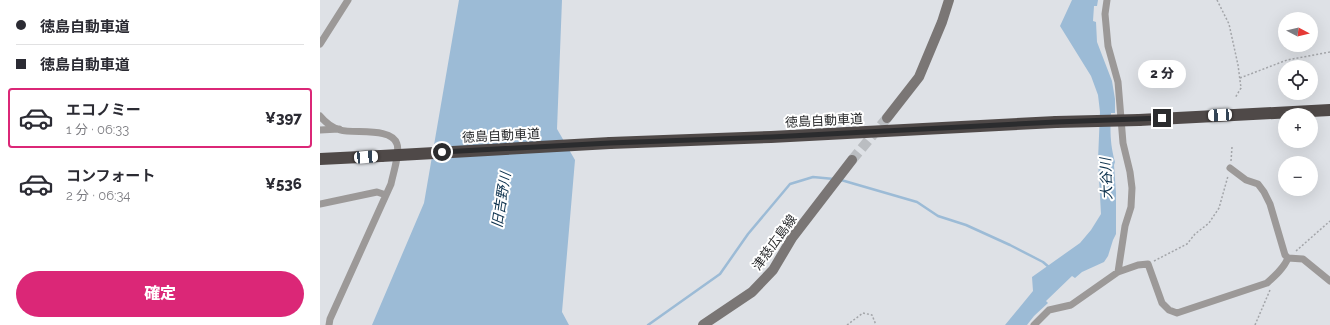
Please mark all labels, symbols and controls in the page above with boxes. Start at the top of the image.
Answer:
north arrow [1278,12,1318,52]
map controls [1278,12,1318,196]
text: 徳島自動車道 [40,18,130,36]
text: 徳島自動車道 [40,56,130,74]
callout: 2 分 [1138,60,1186,88]
button: locate [1278,60,1318,100]
text: 2 分 [1150,66,1174,81]
icon: car [18,100,54,136]
text: エコノミー [66,101,141,119]
car [1208,108,1232,122]
button: + [1278,108,1318,148]
text: ¥397 [265,109,302,127]
route end [1153,109,1171,127]
street label: 徳島自動車道 [785,111,863,130]
text: 1 分 · 06:33 [66,122,129,137]
street label: 徳島自動車道 [462,126,540,145]
route start [433,143,451,161]
car [354,150,378,164]
water label: 大谷川 [1097,156,1115,200]
button: − [1278,156,1318,196]
icon: car [18,166,54,202]
text: コンフォート [66,167,156,185]
water label: 旧吉野川 [489,169,514,229]
text: ¥536 [265,175,302,193]
text: 2 分 · 06:34 [66,188,130,203]
street label: 津慈広島線 [749,212,800,273]
button: 確定 [16,271,304,317]

